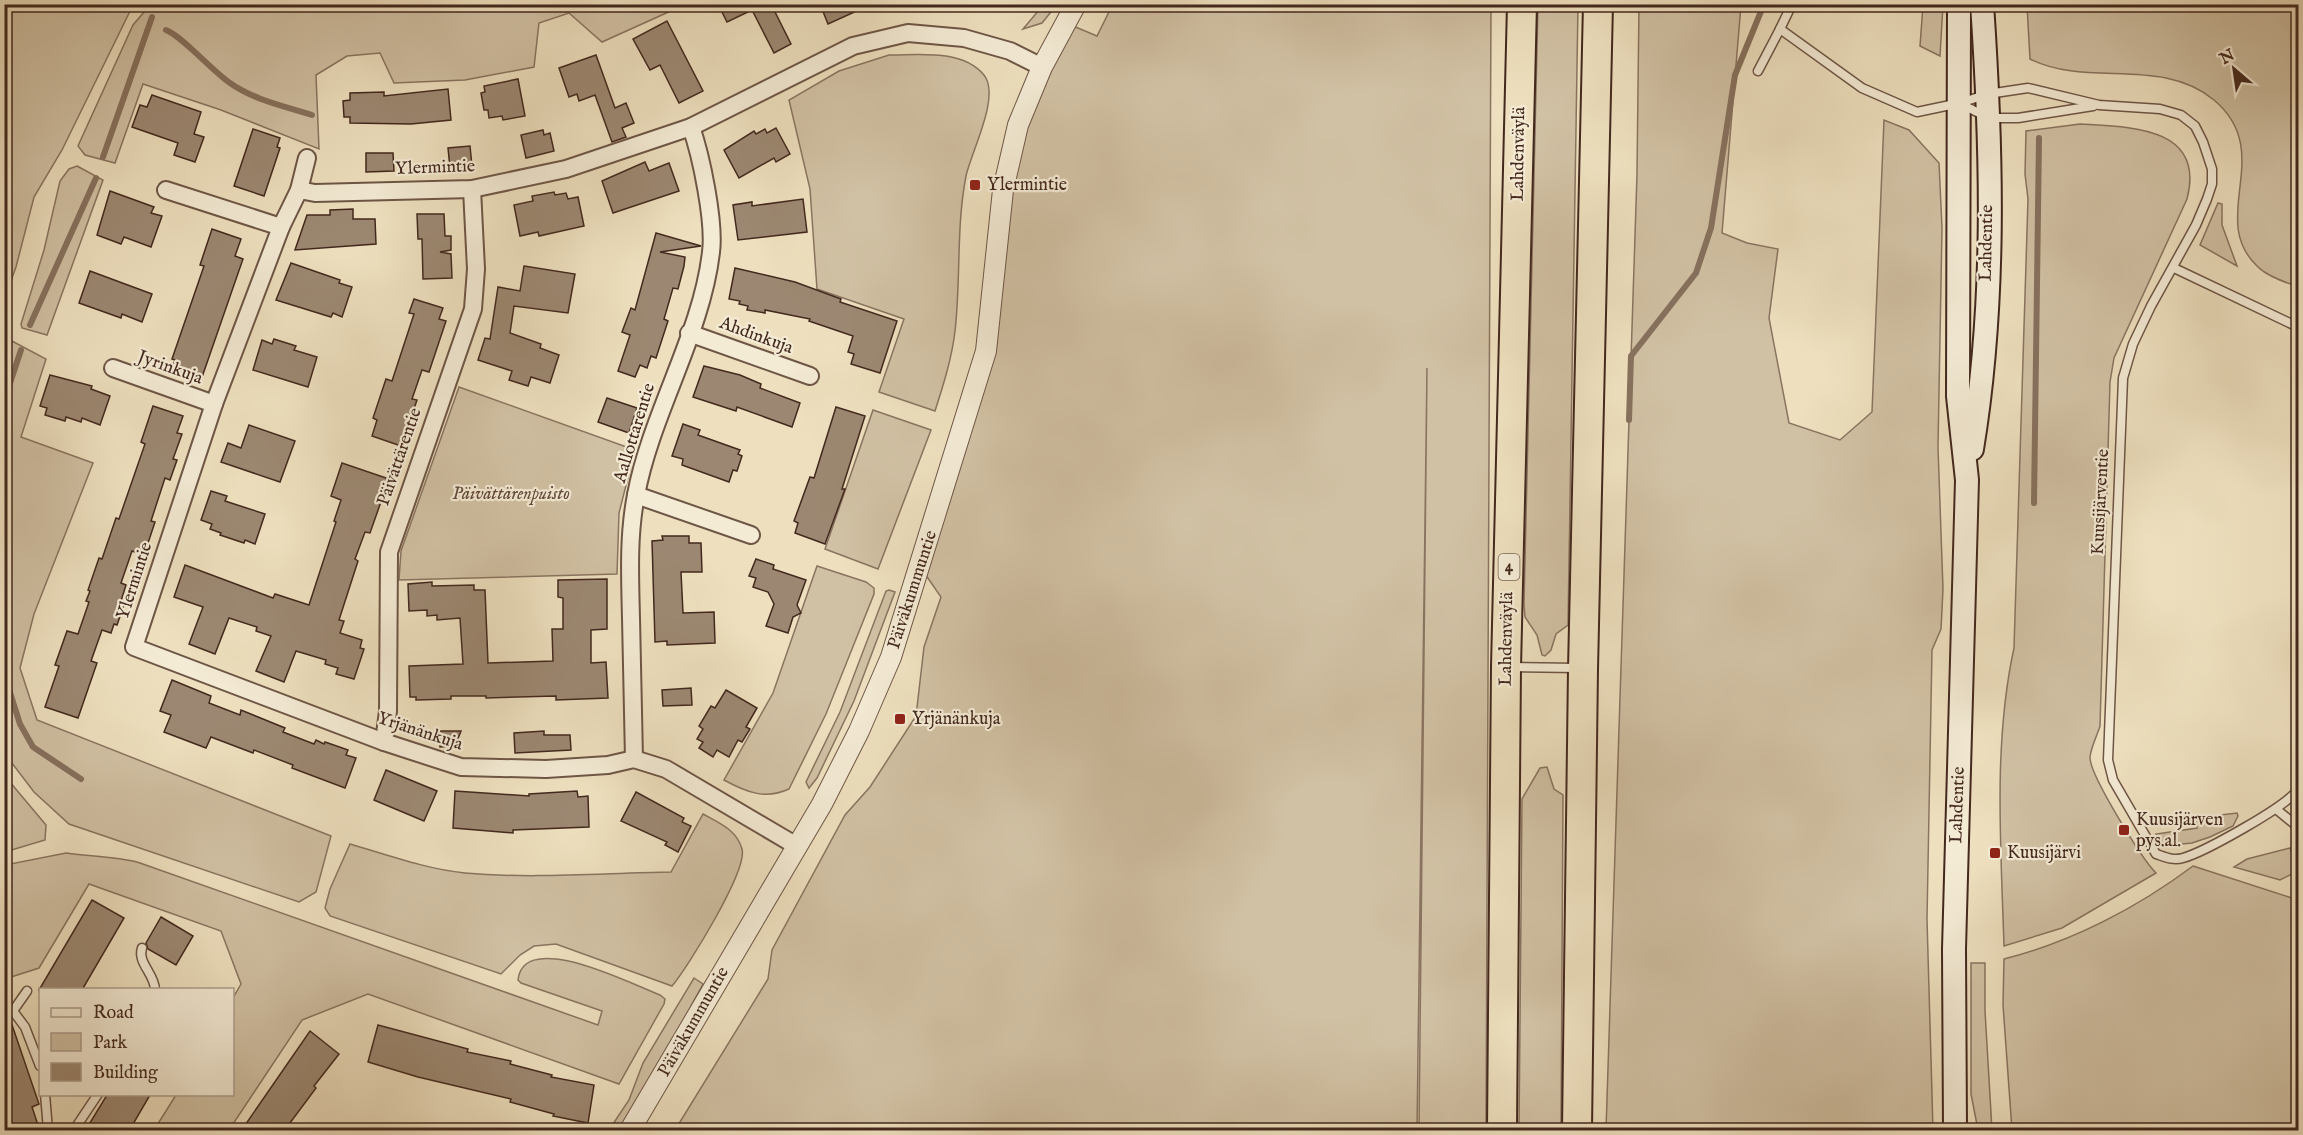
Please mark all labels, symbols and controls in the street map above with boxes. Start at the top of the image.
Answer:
north arrow [2204,39,2264,99]
text: N [2216,45,2239,70]
street label: Lahdenväylä [1507,106,1531,201]
street label: Ylermintie [395,155,475,181]
place label: Ylermintie [987,174,1067,197]
marker: Ylermintie [968,178,982,192]
street label: Lahdentie [1975,204,1999,282]
street label: Ahdinkuja [715,312,796,360]
street label: Jyrinkuja [132,345,206,390]
street label: Aallottarentie [609,380,661,487]
street label: Päivättärentie [372,405,428,509]
street label: Kuusijärventie [2087,448,2115,556]
park label: Päivättärenpuisto [452,483,570,506]
street label: Päiväkummuntie [883,528,943,652]
street label: Ylermintie [112,539,158,623]
road number: 4 [1498,554,1520,580]
street label: Lahdenväylä [1495,591,1519,686]
street label: Yrjänänkuja [374,707,466,757]
place label: Yrjänänkuja [912,708,1001,731]
marker: Yrjänänkuja [893,712,907,726]
street label: Lahdentie [1945,766,1971,844]
place label: Kuusijärven pys.al. [2136,809,2224,853]
marker: Kuusijärven pys.al. [2117,823,2131,837]
place label: Kuusijärvi [2007,842,2081,865]
marker: Kuusijärvi [1988,846,2002,860]
street label: Päiväkummuntie [653,963,735,1081]
legend [39,988,234,1096]
text: Road [93,1002,134,1025]
text: Park [93,1032,128,1055]
text: Building [93,1062,158,1085]

